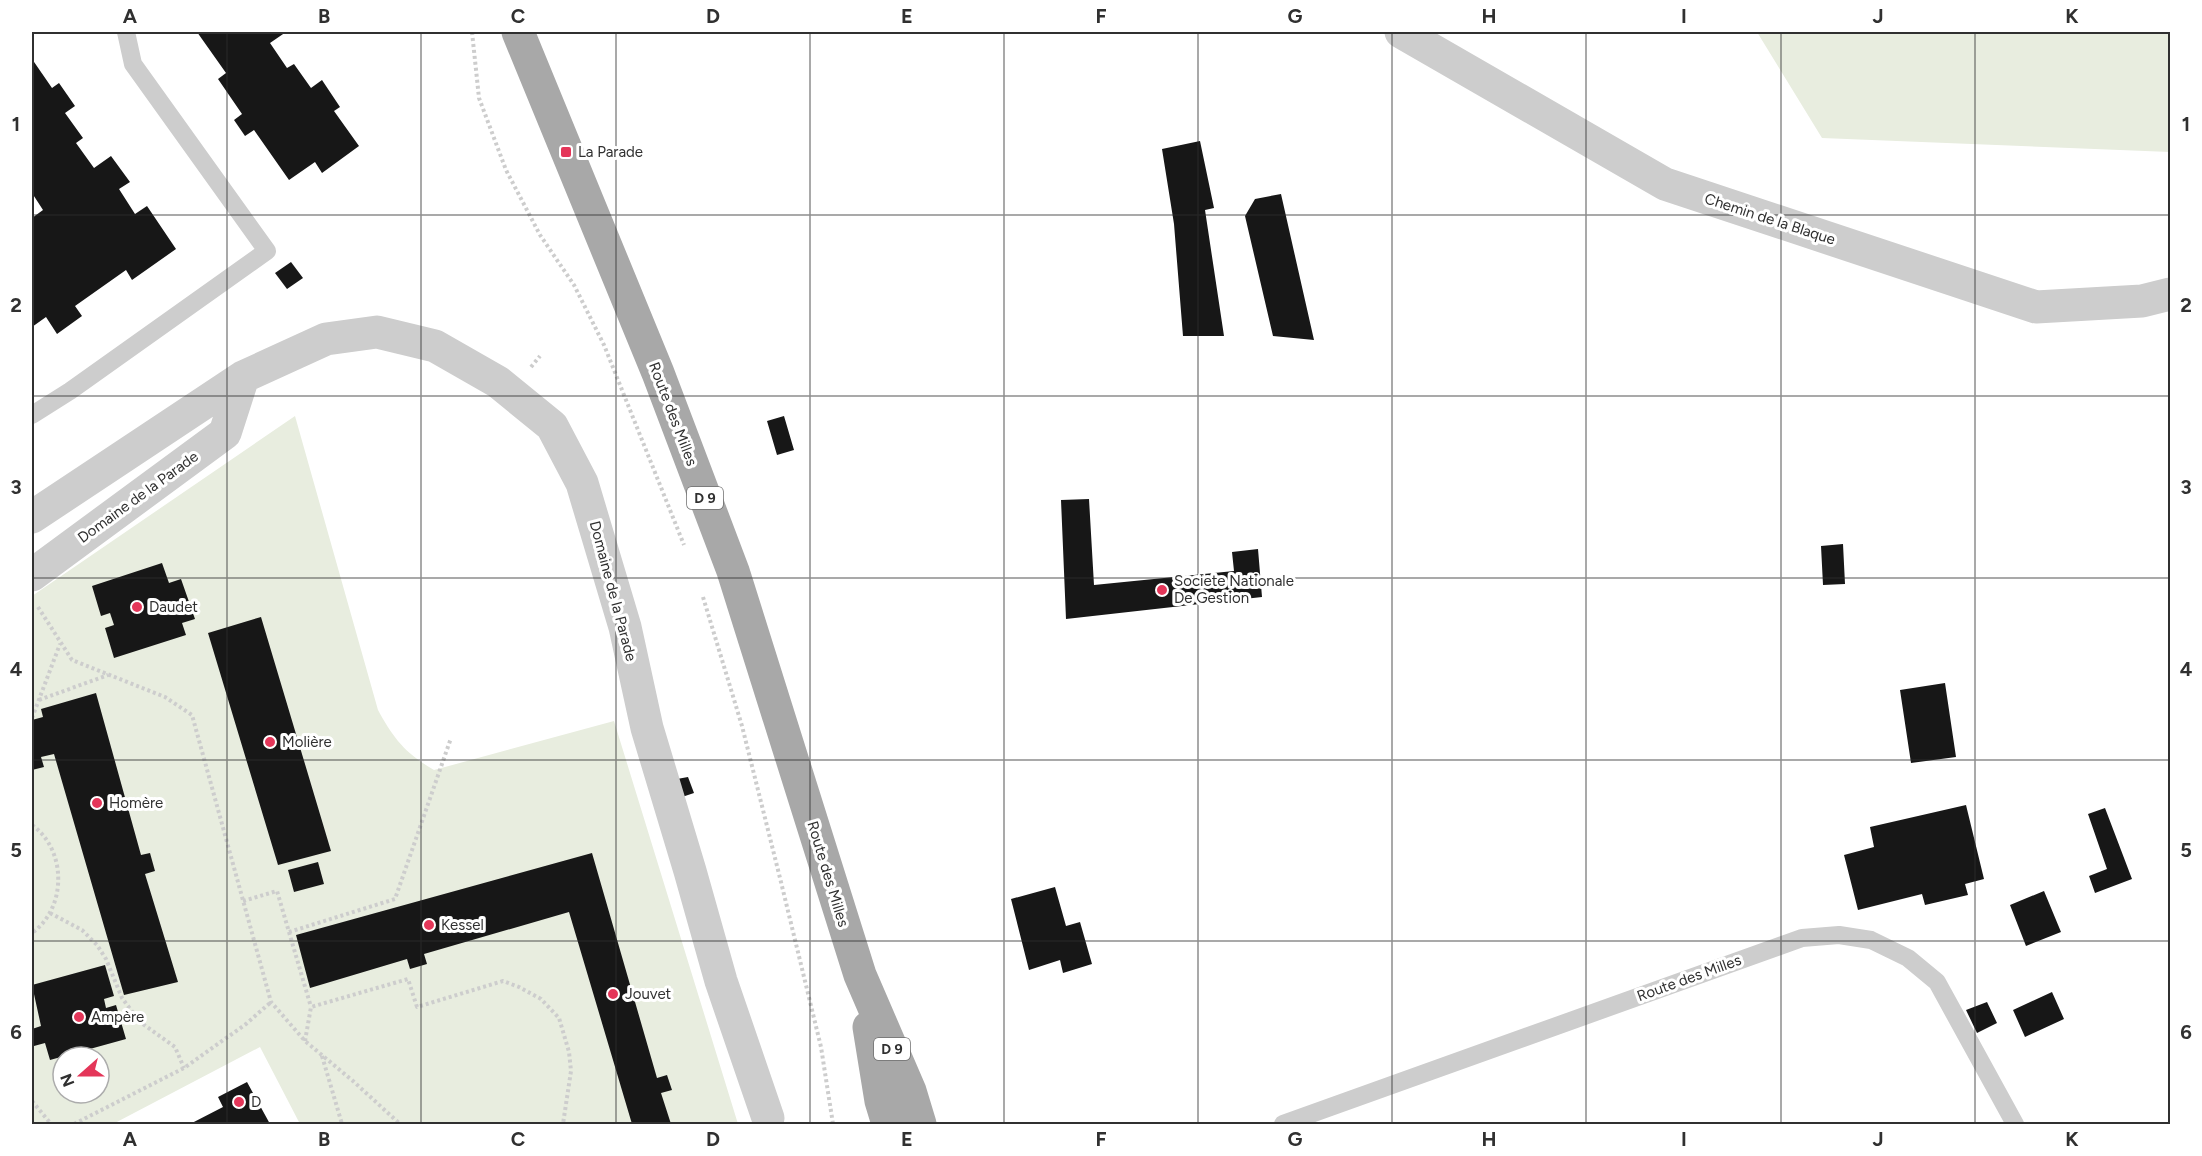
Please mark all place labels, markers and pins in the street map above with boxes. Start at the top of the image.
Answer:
place label: La Parade [578,143,643,161]
marker: La Parade [559,145,573,159]
place label: Societe Nationale De Gestion [1174,572,1294,607]
marker: Societe Nationale De Gestion [1155,583,1169,597]
place label: Daudet [149,598,198,616]
marker: Daudet [130,600,144,614]
place label: Molière [282,733,332,751]
marker: Molière [263,735,277,749]
place label: Homère [109,794,163,812]
marker: Homère [90,796,104,810]
place label: Kessel [441,916,484,934]
marker: Kessel [422,918,436,932]
place label: Jouvet [625,985,672,1003]
marker: Jouvet [606,987,620,1001]
place label: Ampère [91,1008,144,1026]
marker: Ampère [72,1010,86,1024]
place label: D [251,1093,261,1111]
marker: D [232,1095,246,1109]

